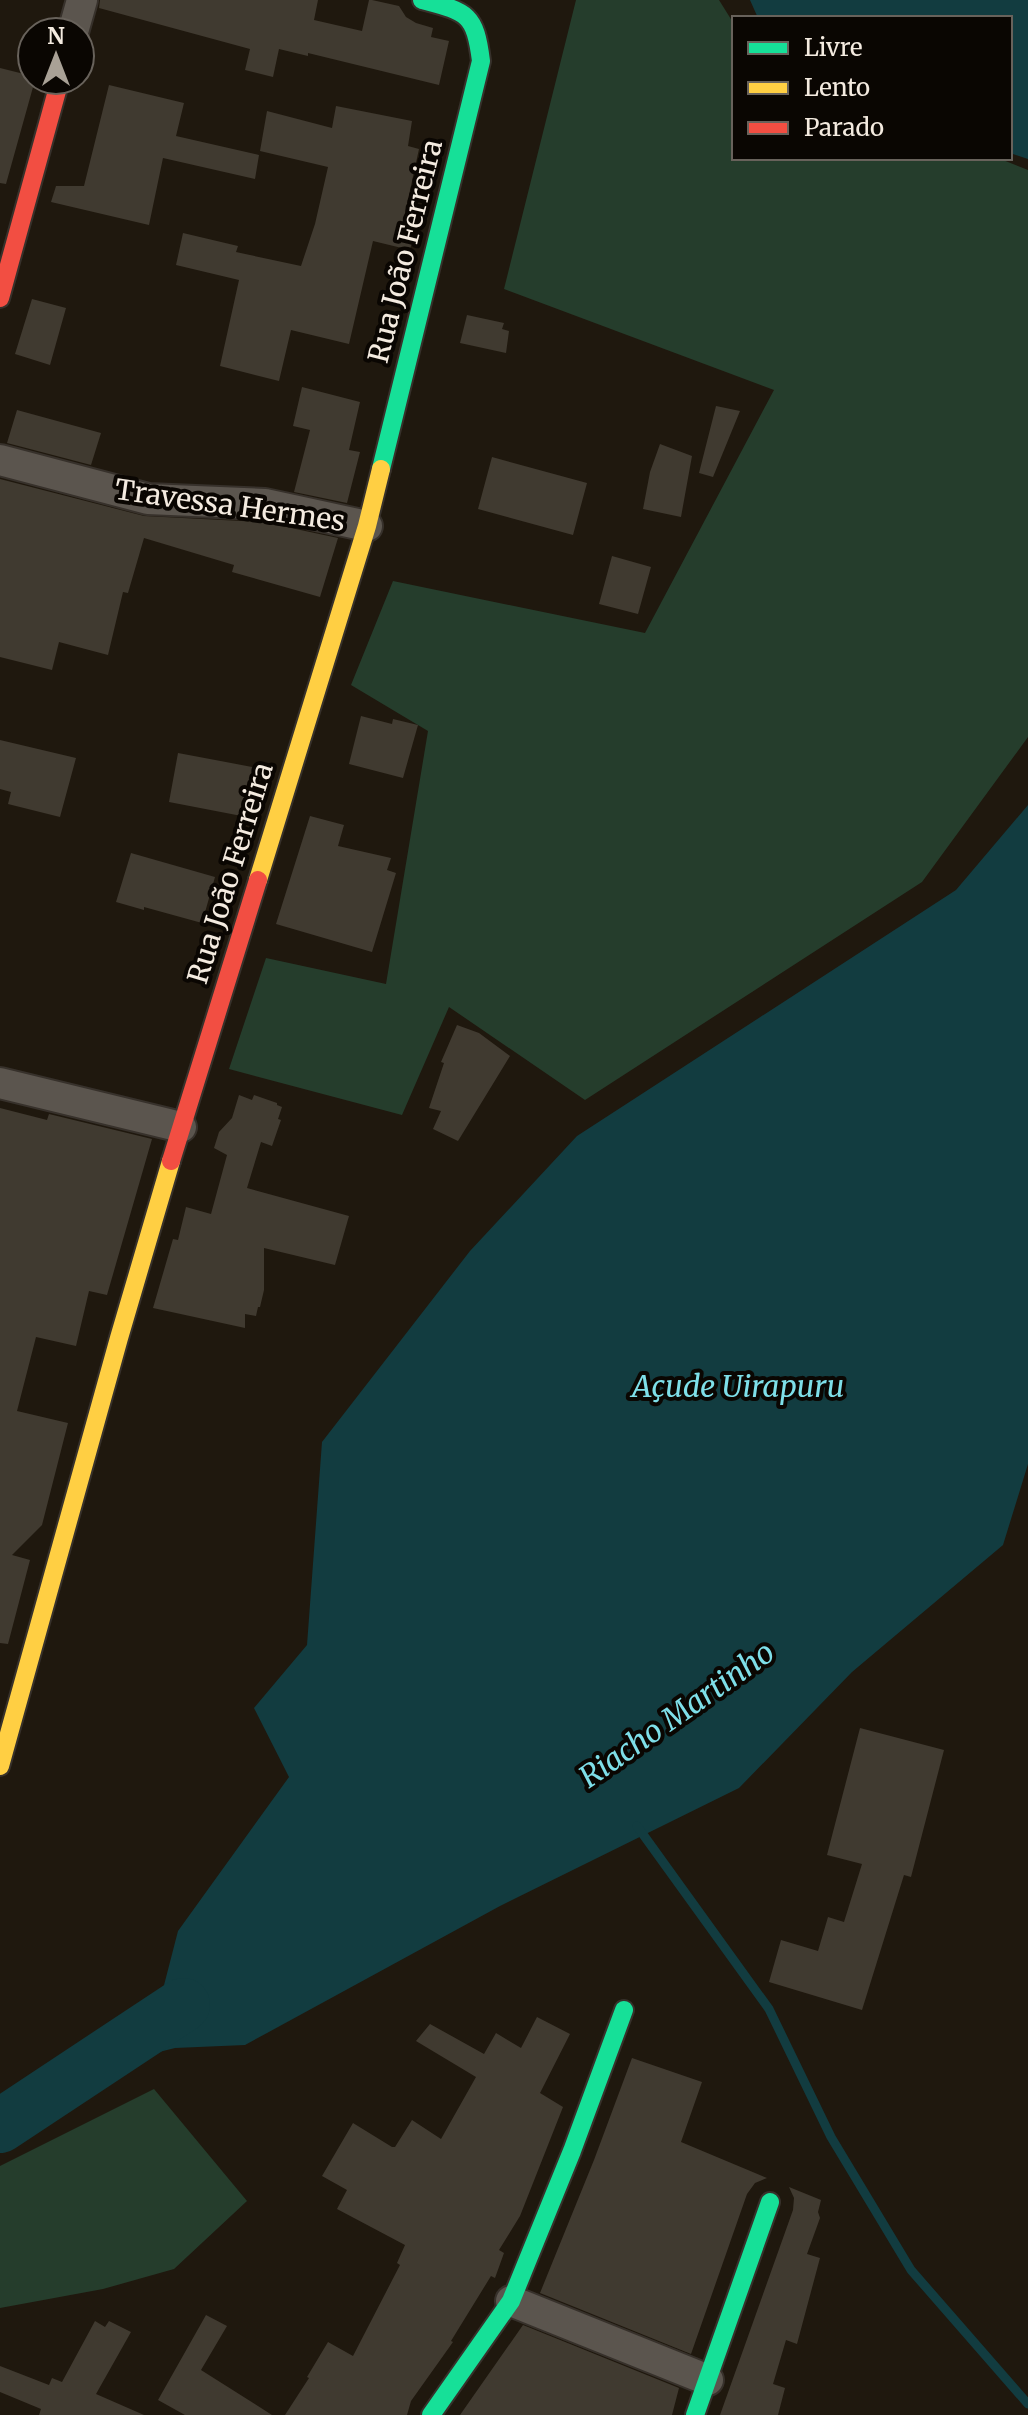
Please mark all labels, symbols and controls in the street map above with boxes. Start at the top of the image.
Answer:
north arrow [16,16,96,96]
legend [732,16,1012,160]
text: N [47,22,65,50]
text: Livre [804,32,863,63]
text: Lento [804,72,870,103]
text: Parado [804,112,884,143]
street label: Rua João Ferreira [360,136,450,366]
street label: Travessa Hermes [113,471,347,539]
street label: Rua João Ferreira [179,758,281,988]
water label: Açude Uirapuru [630,1367,844,1405]
water label: Riacho Martinho [571,1633,781,1796]

